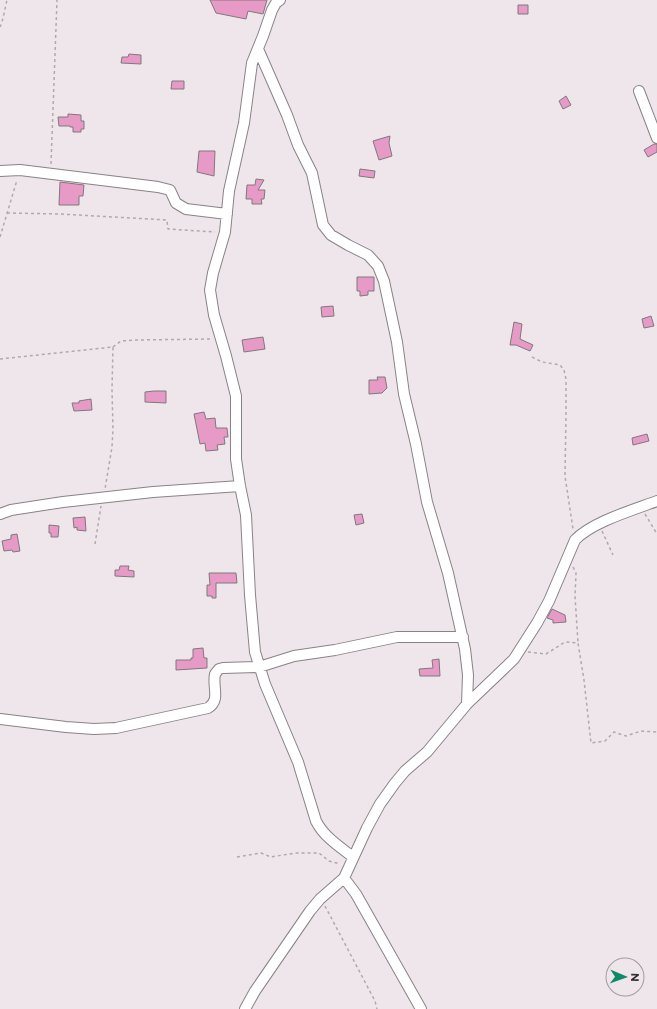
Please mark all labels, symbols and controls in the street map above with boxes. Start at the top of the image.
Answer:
north arrow [605,957,645,997]
text: N [628,973,642,982]

